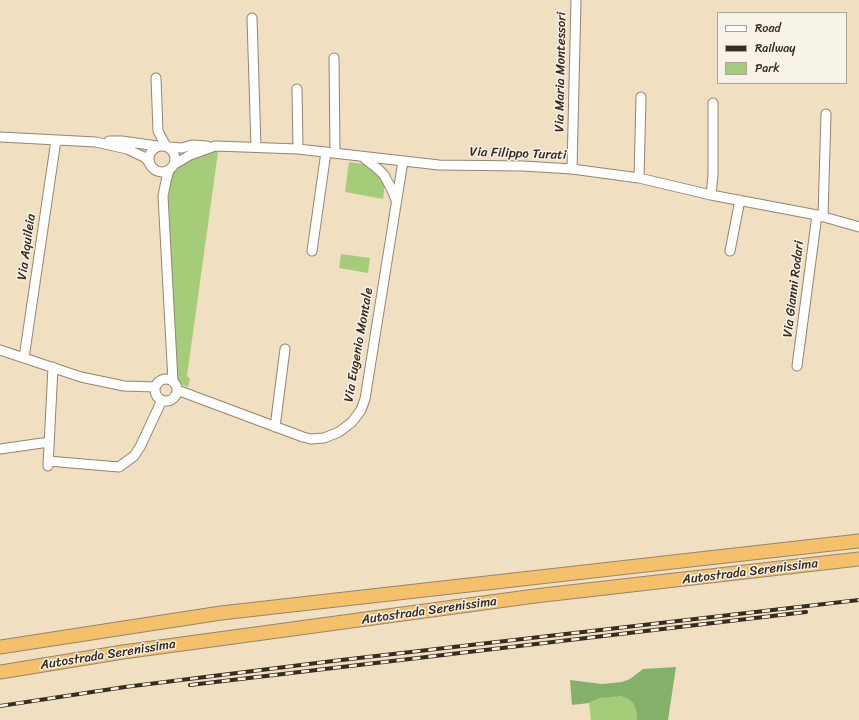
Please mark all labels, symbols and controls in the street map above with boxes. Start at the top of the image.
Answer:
street label: Via Maria Montessori [552,12,570,132]
legend [717,12,847,84]
text: Road [755,17,781,39]
text: Railway [755,37,796,59]
text: Park [755,57,780,79]
street label: Via Filippo Turati [469,145,567,163]
street label: Via Aquileia [15,213,39,281]
street label: Via Gianni Rodari [780,240,808,338]
street label: Via Eugenio Montale [341,287,377,403]
street label: Autostrada Serenissima [681,556,819,588]
street label: Autostrada Serenissima [360,594,498,628]
street label: Autostrada Serenissima [39,637,177,673]

